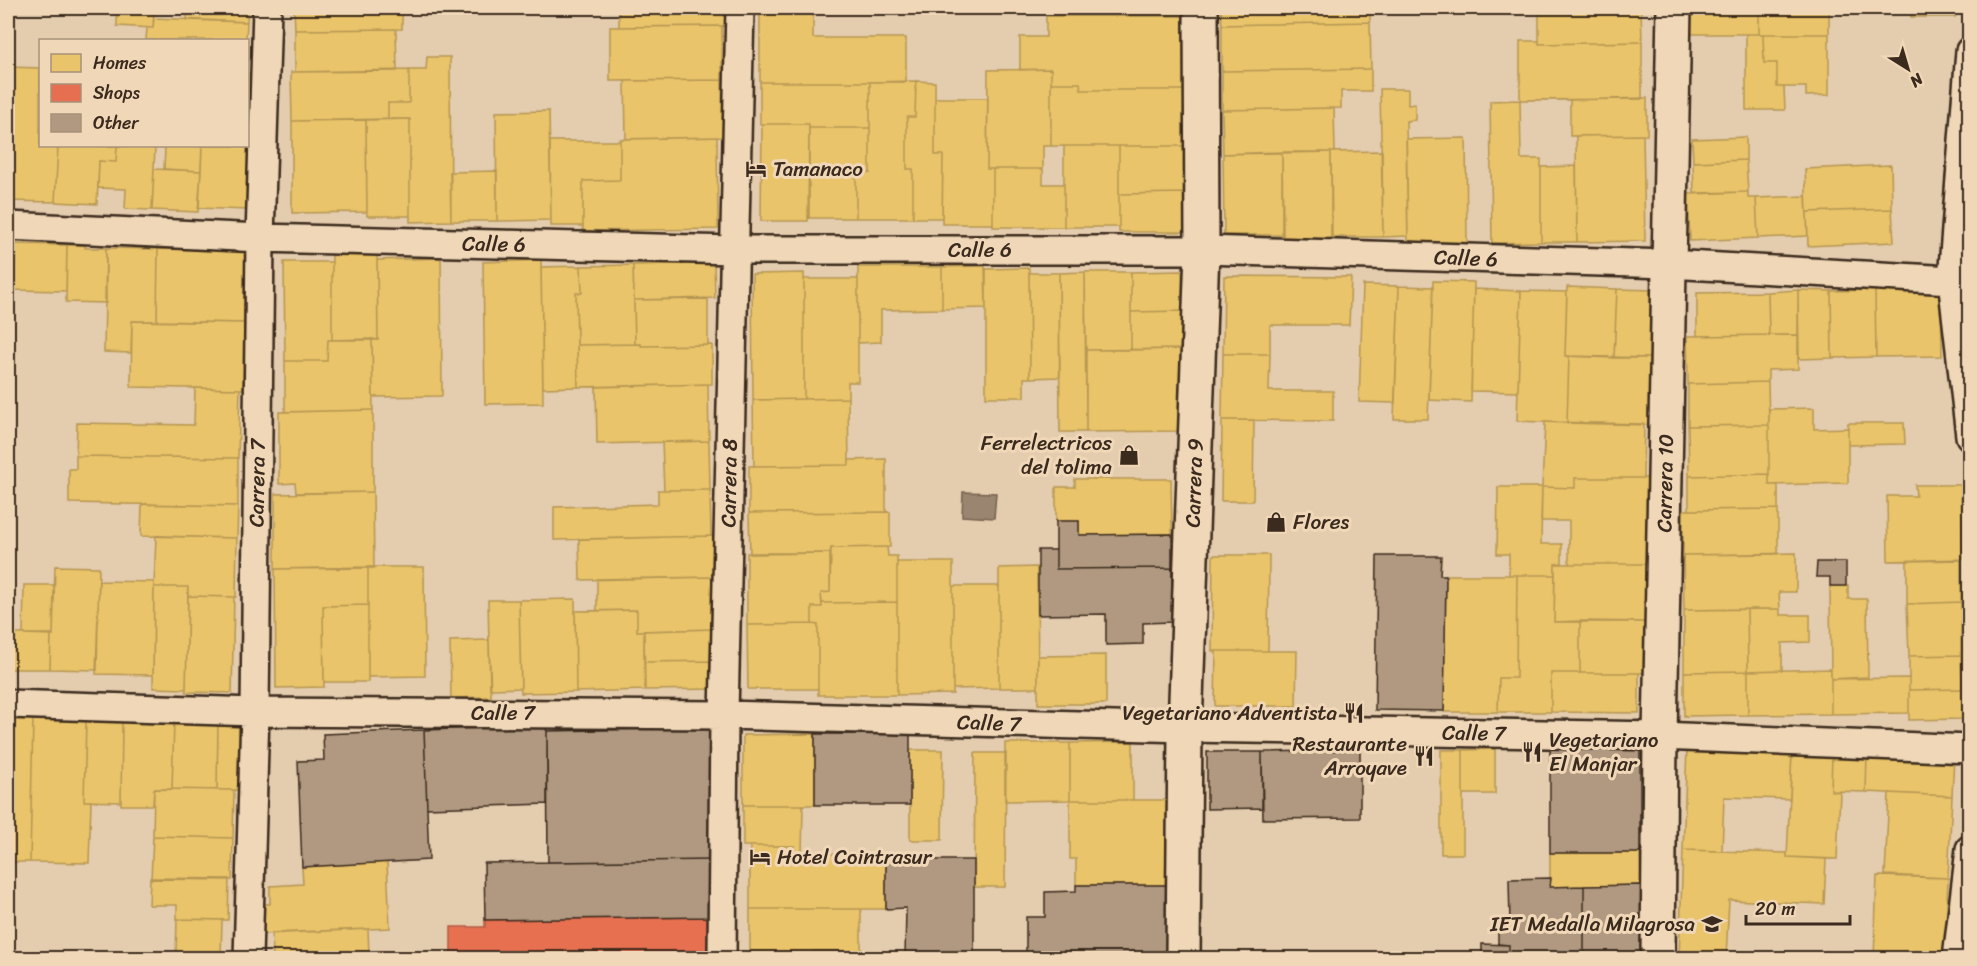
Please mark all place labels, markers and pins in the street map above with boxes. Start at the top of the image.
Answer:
place label: Tamanaco [773,150,863,188]
hotel icon: Tamanaco [744,157,768,181]
place label: Ferrelectricos del tolima [981,424,1112,486]
shop icon: Ferrelectricos del tolima [1117,443,1141,467]
place label: Flores [1293,503,1350,541]
shop icon: Flores [1264,510,1288,534]
place label: Vegetariano Adventista [1122,694,1337,732]
restaurant icon: Vegetariano Adventista [1342,701,1366,725]
place label: Vegetariano El Manjar [1549,721,1658,783]
place label: Restaurante Arroyave [1292,725,1407,787]
restaurant icon: Vegetariano El Manjar [1520,740,1544,764]
restaurant icon: Restaurante Arroyave [1412,744,1436,768]
place label: Hotel Cointrasur [777,838,933,876]
hotel icon: Hotel Cointrasur [748,845,772,869]
place label: IET Medalla Milagrosa [1489,905,1695,943]
school or university icon: IET Medalla Milagrosa [1700,912,1724,936]

